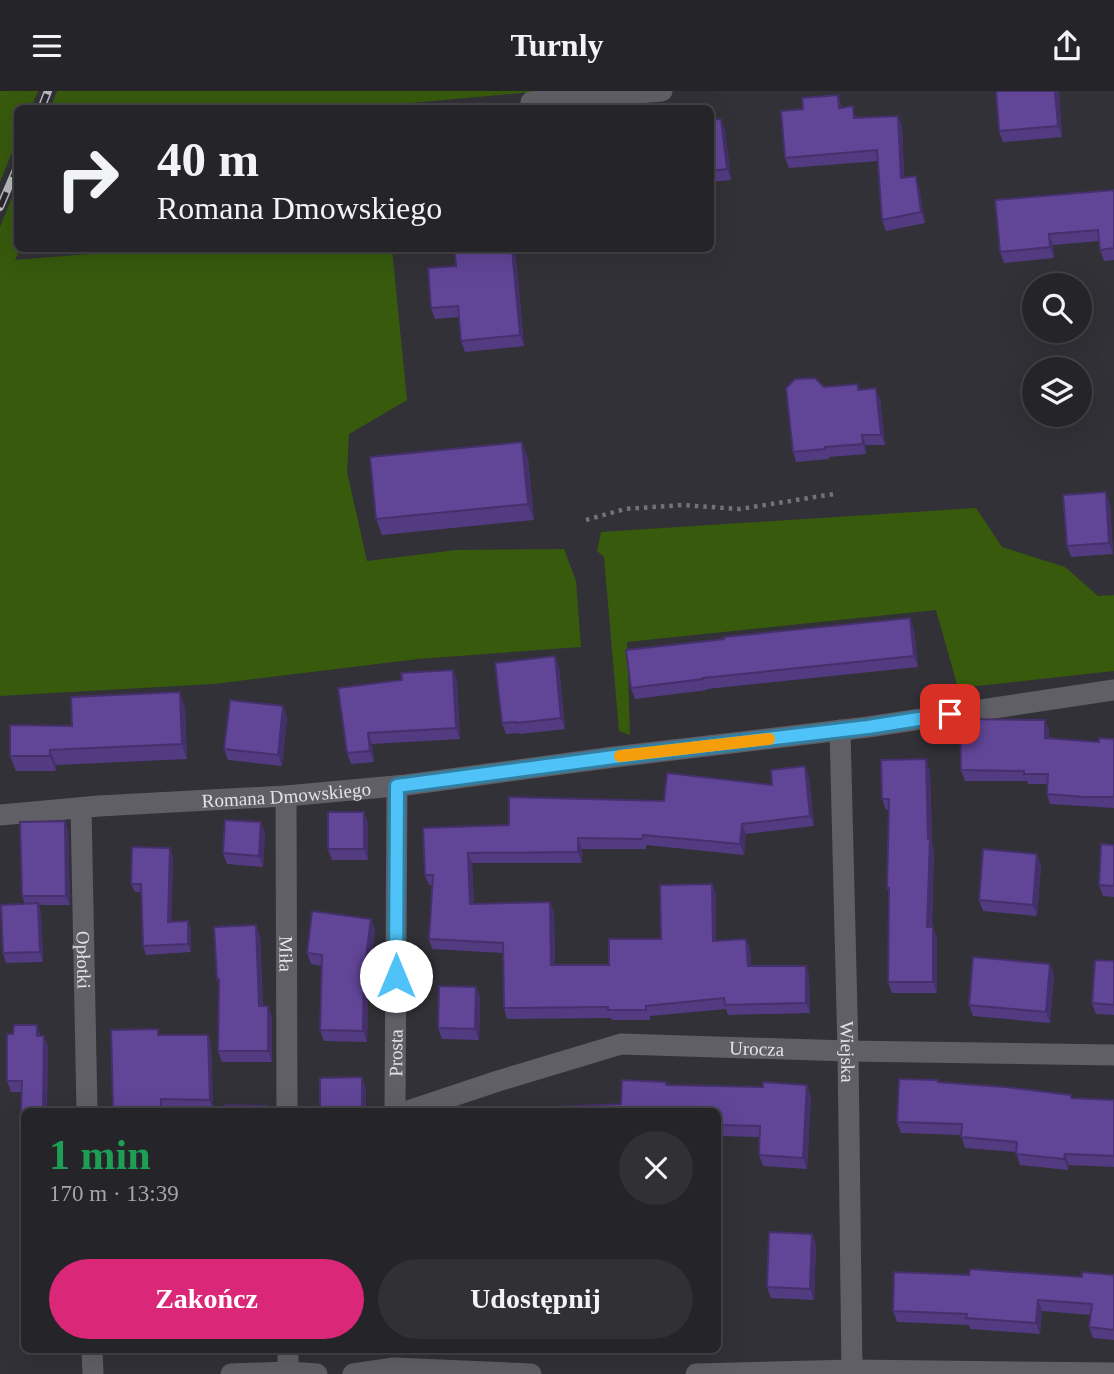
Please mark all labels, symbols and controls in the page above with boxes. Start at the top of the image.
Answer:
icon: menu [28,27,66,65]
text: Turnly [510,27,604,63]
icon: share [1048,27,1086,65]
text: 40 m [157,132,259,187]
icon: right [42,133,133,224]
text: Romana Dmowskiego [157,190,442,226]
map controls [1022,273,1092,427]
button: search [1022,273,1092,343]
button: layers [1022,357,1092,427]
pin [920,684,980,744]
icon: arrive [931,695,969,733]
street label: Romana Dmowskiego [201,778,372,811]
street label: Opłotki [73,931,95,989]
street label: Miła [276,936,297,973]
position arrow [359,939,433,1013]
street label: Wiejska [837,1021,859,1083]
street label: Prosta [385,1029,406,1077]
street label: Urocza [729,1037,785,1060]
button: close [619,1131,693,1205]
text: 1 min [49,1132,151,1178]
text: 170 m · 13:39 [49,1181,179,1206]
button: Zakończ [49,1259,364,1339]
button: Udostępnij [378,1259,693,1339]

